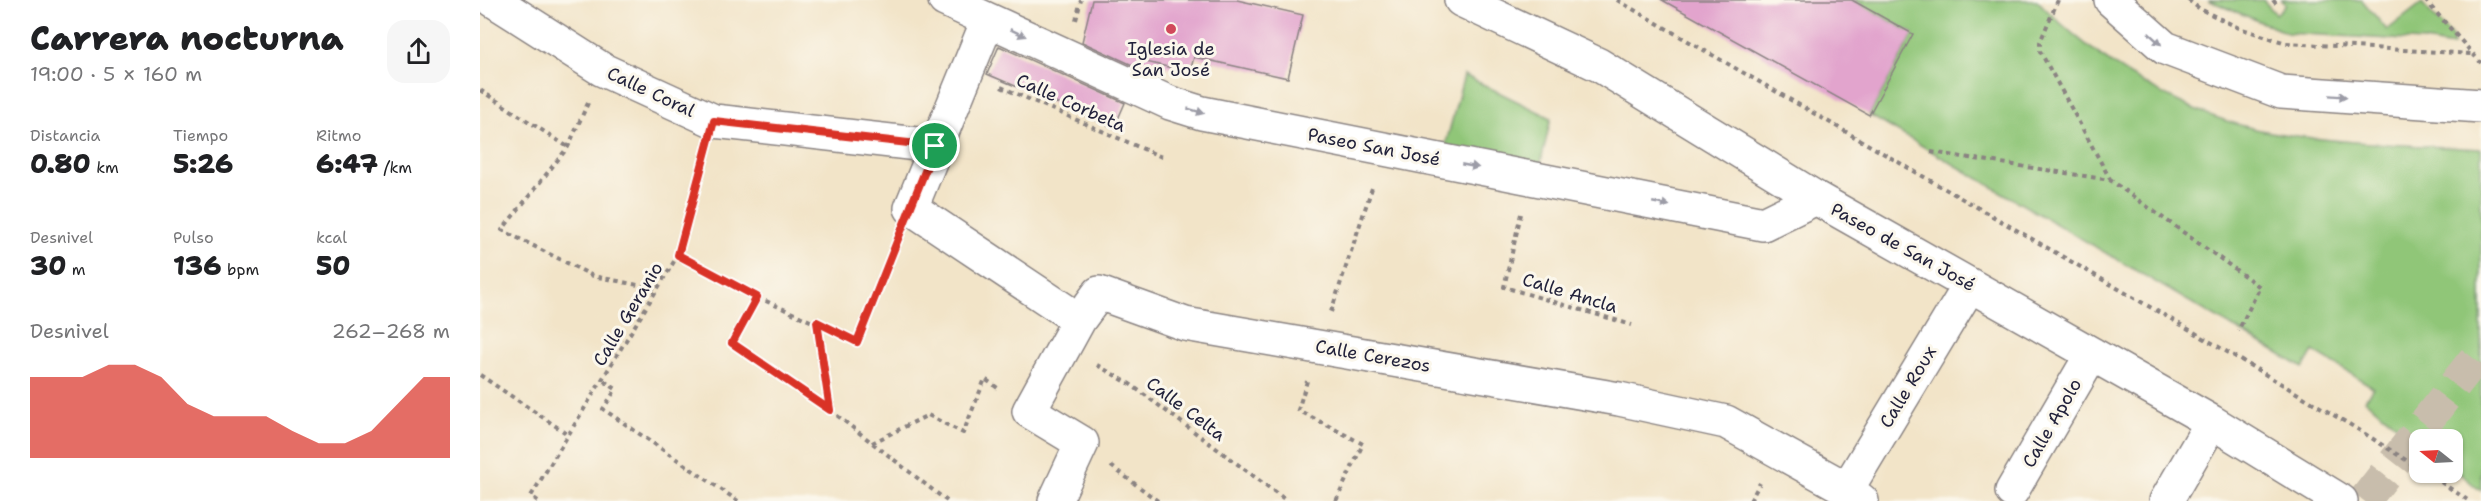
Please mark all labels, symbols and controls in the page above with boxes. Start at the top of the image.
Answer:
text: Carrera nocturna [30,16,344,61]
button: share [387,20,450,83]
marker: Iglesia de San José [1164,22,1178,36]
one-way arrow [1009,29,1026,38]
one-way arrow [2147,32,2162,45]
place label: Iglesia de San José [1127,37,1215,82]
text: 19:00 · 5 × 160 m [30,61,202,87]
street label: Calle Coral [603,61,699,123]
street label: Calle Corbeta [1013,68,1129,138]
one-way arrow [2329,92,2348,101]
one-way arrow [1187,106,1205,116]
pin [909,120,960,171]
street label: Paseo San José [1306,122,1442,172]
text: Distancia [30,125,101,146]
text: Tiempo [173,125,228,146]
text: Ritmo [316,125,361,146]
icon: arrive [918,129,951,162]
text: 0.80 [30,146,91,181]
text: 5:26 [173,146,233,181]
text: 6:47 [316,146,378,181]
text: km [91,157,119,178]
text: /km [378,157,412,178]
one-way arrow [1460,162,1479,171]
street label: Paseo de San José [1826,197,1980,297]
one-way arrow [1652,200,1671,209]
text: Desnivel [30,227,93,248]
text: Pulso [173,227,214,248]
text: kcal [316,227,347,248]
text: 30 [30,248,66,283]
text: 136 [173,248,222,283]
text: 50 [316,248,351,283]
street label: Calle Geranio [587,258,669,370]
text: m [66,259,86,280]
text: bpm [222,259,259,280]
street label: Calle Ancla [1520,267,1620,319]
text: Desnivel [30,318,109,344]
text: 262–268 m [332,318,450,344]
street label: Calle Cerezos [1313,334,1433,378]
street label: Calle Roux [1874,342,1942,432]
street label: Calle Celta [1141,371,1231,447]
street label: Calle Apolo [2017,374,2087,472]
north arrow [2409,429,2463,483]
map controls [2409,429,2463,483]

